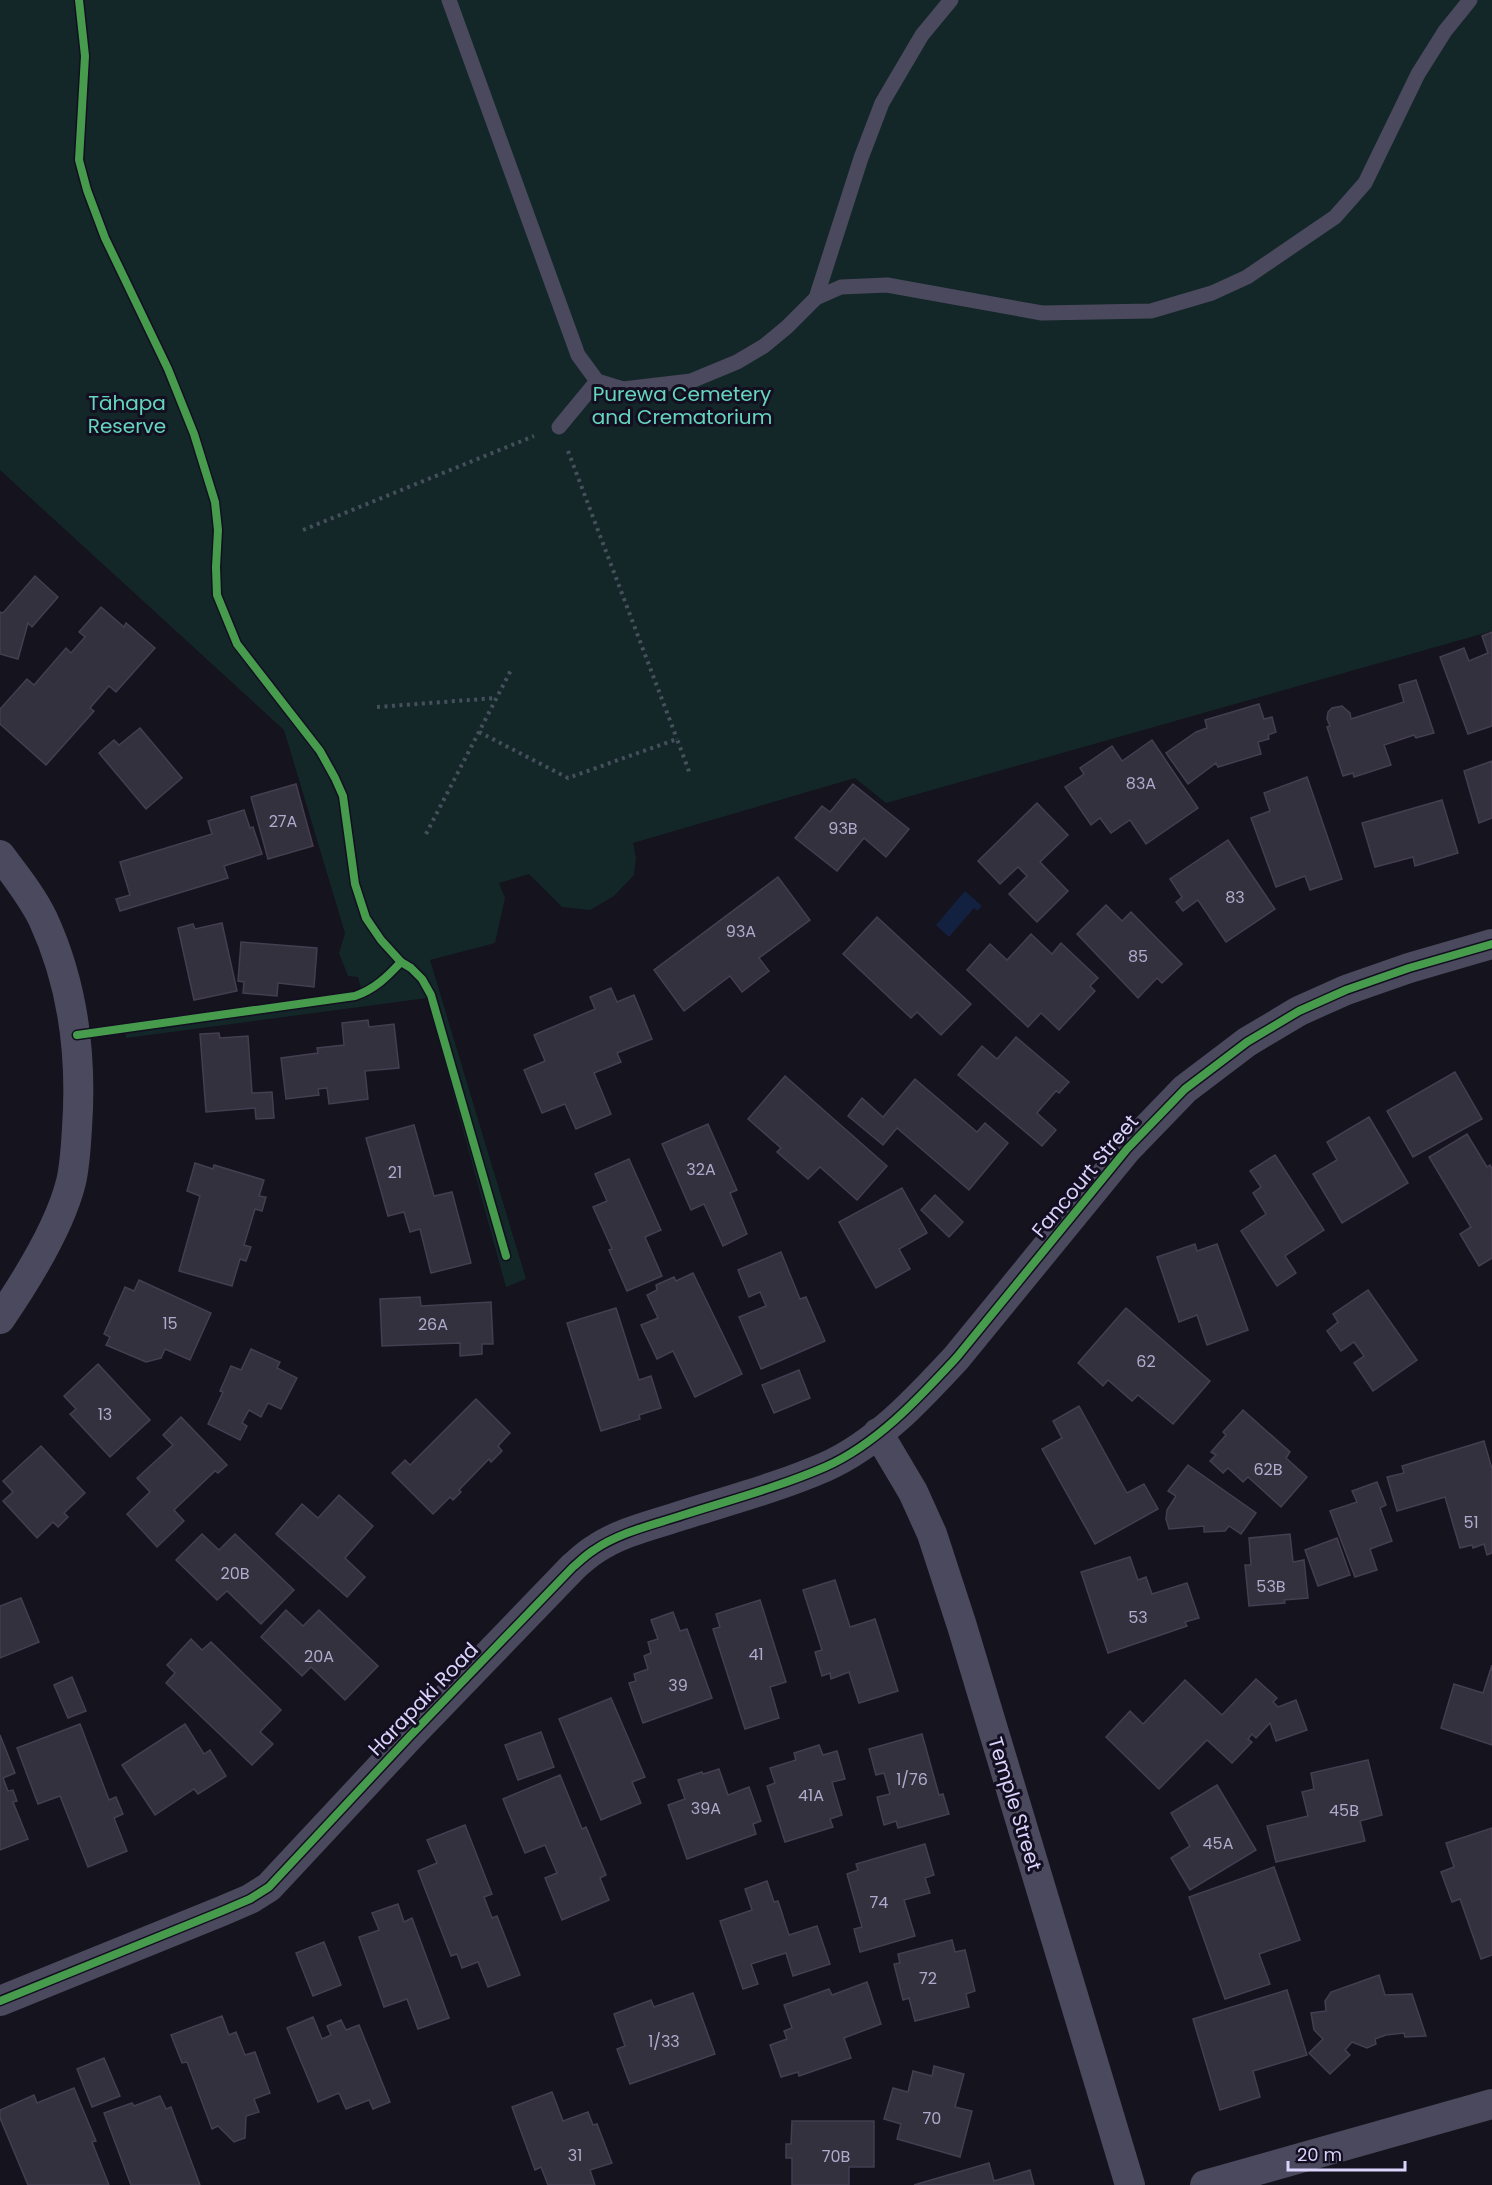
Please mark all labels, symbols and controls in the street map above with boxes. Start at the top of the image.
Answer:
park label: Purewa Cemetery and Crematorium [592,380,772,431]
park label: Tāhapa Reserve [88,389,166,440]
house number: 83A [1126,772,1156,795]
house number: 27A [269,810,298,833]
house number: 93B [828,817,858,840]
house number: 83 [1225,886,1245,909]
house number: 93A [726,920,756,943]
house number: 85 [1128,945,1148,968]
street label: Fancourt Street [1025,1108,1145,1244]
house number: 32A [686,1158,716,1181]
house number: 21 [388,1161,402,1184]
house number: 15 [162,1312,178,1335]
house number: 26A [418,1313,448,1336]
house number: 62 [1136,1350,1156,1373]
house number: 13 [98,1403,112,1426]
house number: 62B [1253,1458,1283,1481]
house number: 51 [1463,1511,1479,1534]
house number: 20B [220,1562,250,1585]
house number: 53B [1256,1575,1286,1598]
house number: 53 [1128,1606,1148,1629]
street label: Harapaki Road [362,1636,484,1762]
house number: 41 [748,1643,764,1666]
house number: 20A [304,1645,334,1668]
house number: 39 [668,1674,688,1697]
street label: Temple Street [981,1734,1049,1874]
house number: 1/76 [896,1768,928,1791]
house number: 41A [798,1784,824,1807]
house number: 39A [691,1797,721,1820]
house number: 45B [1329,1799,1359,1822]
house number: 45A [1203,1832,1234,1855]
house number: 74 [870,1891,888,1914]
house number: 72 [919,1967,937,1990]
house number: 1/33 [648,2030,680,2053]
house number: 70 [923,2107,941,2130]
scale bar [1288,2134,1405,2172]
text: 20 m [1297,2142,1342,2167]
house number: 31 [568,2144,582,2167]
house number: 70B [822,2145,850,2168]

